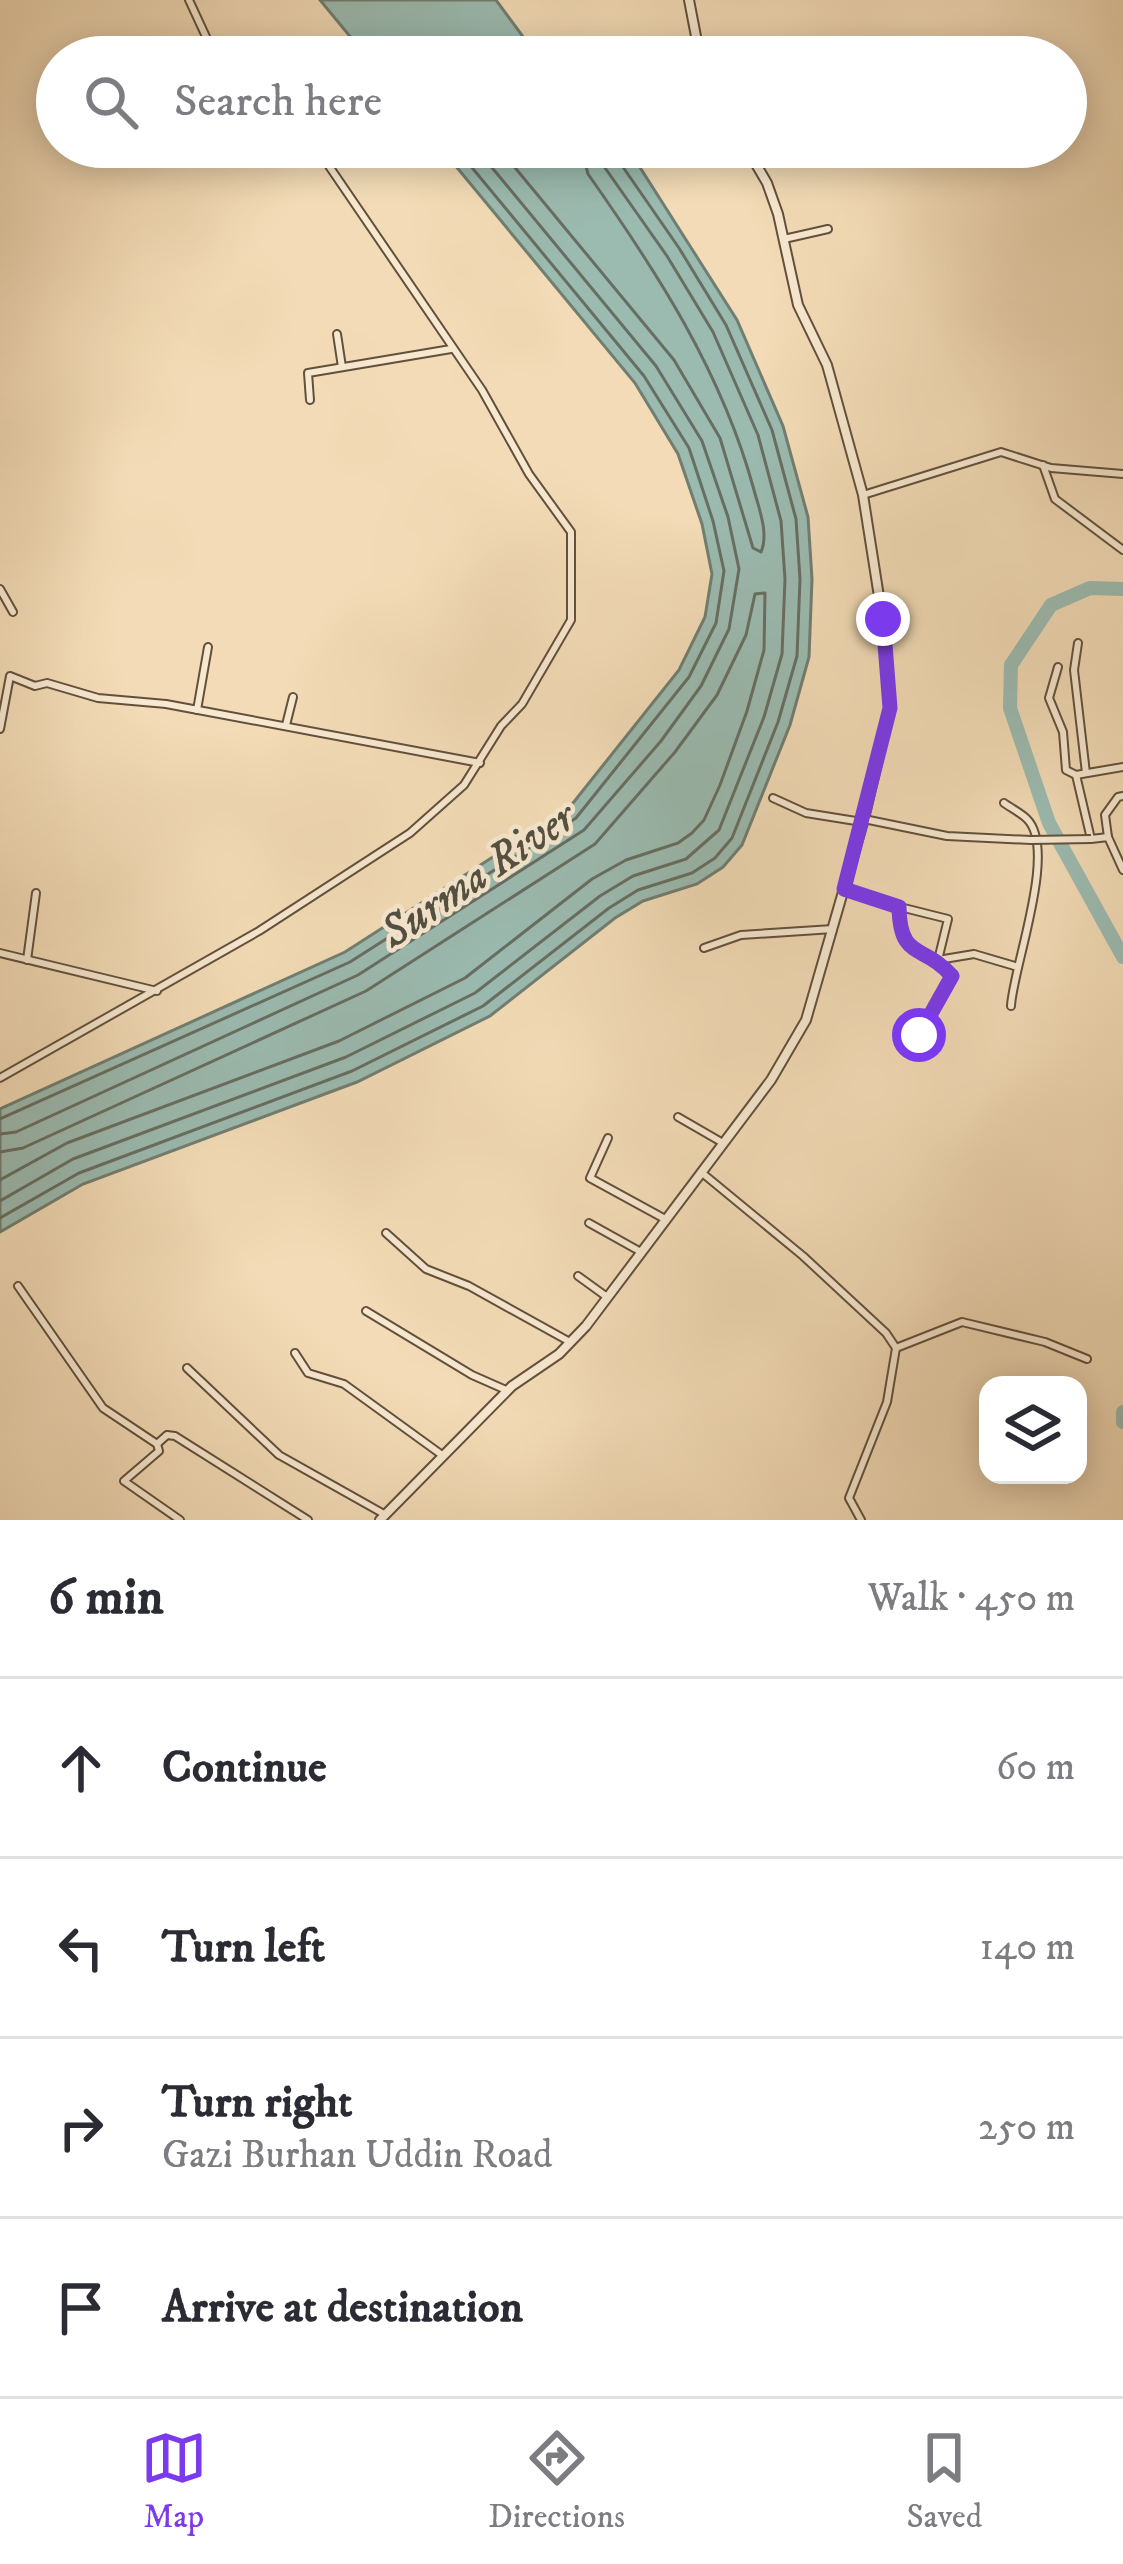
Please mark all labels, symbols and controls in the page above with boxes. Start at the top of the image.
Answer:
search box [36,36,1087,168]
icon: search [78,69,144,135]
text: Search here [174,74,382,130]
route end [856,592,910,646]
water label: Surma River [369,789,589,962]
route start [892,1008,946,1062]
map controls [979,1376,1087,1484]
button: layers [979,1376,1087,1484]
text: 6 min [48,1566,164,1630]
text: Walk · 450 m [868,1574,1075,1623]
icon: ahead [48,1735,114,1801]
text: Continue [162,1740,327,1796]
text: 60 m [996,1743,1075,1792]
icon: left [48,1915,114,1981]
text: Turn left [162,1920,325,1976]
text: 140 m [980,1923,1075,1972]
text: Turn right [162,2075,352,2131]
icon: right [48,2095,114,2161]
text: 250 m [978,2103,1075,2152]
text: Gazi Burhan Uddin Road [162,2131,553,2180]
icon: arrive [48,2275,114,2341]
text: Arrive at destination [162,2280,523,2336]
tab: Map [141,2425,207,2538]
tab: Directions [488,2425,625,2538]
tab: Saved [906,2425,982,2538]

